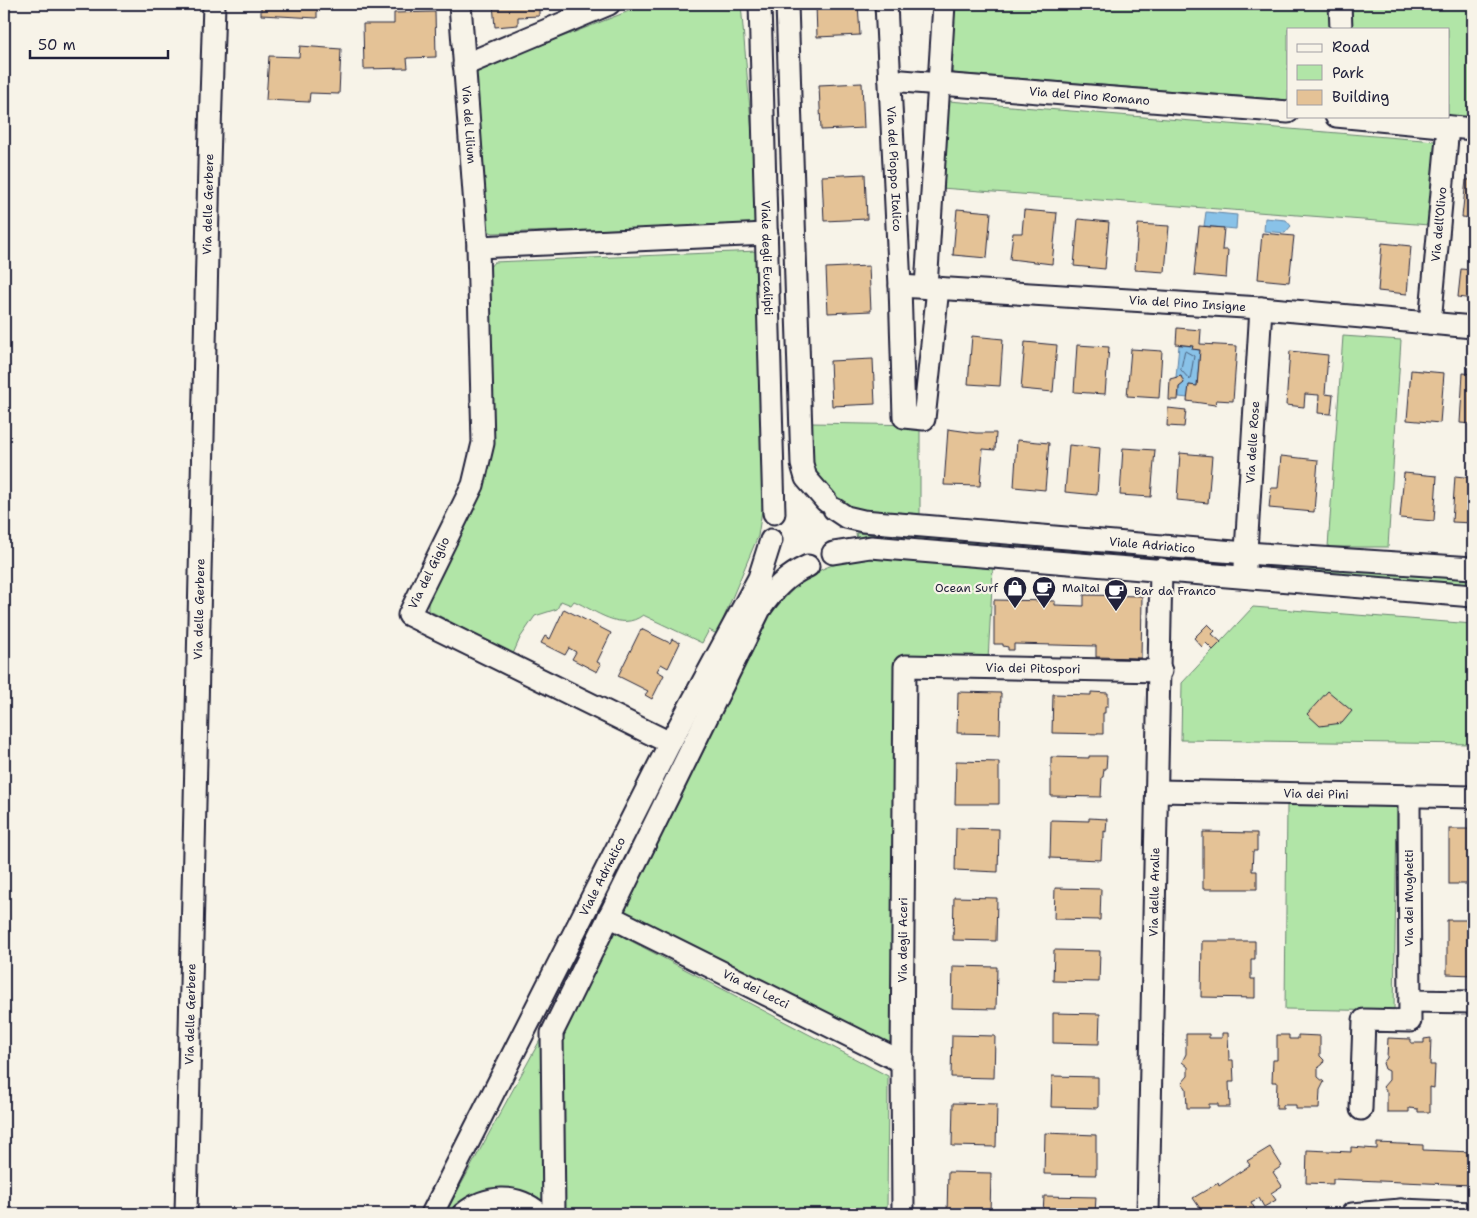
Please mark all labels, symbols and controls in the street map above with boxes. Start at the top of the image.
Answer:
scale bar [30,28,168,60]
legend [1287,28,1450,118]
text: 50 m [38,35,76,55]
text: Road [1332,37,1370,57]
text: Park [1332,63,1364,83]
street label: Via del Pino Romano [1028,83,1150,109]
street label: Via del Lilium [458,85,480,164]
text: Building [1332,87,1389,107]
street label: Via del Pioppo Italico [883,106,905,232]
street label: Via delle Gerbere [199,153,217,255]
street label: Via dell'Olivo [1428,186,1450,263]
street label: Viale degli Eucalipti [757,200,777,316]
street label: Via del Pino Insigne [1128,292,1247,315]
street label: Via delle Rose [1242,400,1263,484]
street label: Via del Giglio [405,534,453,612]
street label: Viale Adriatico [1108,534,1196,557]
street label: Via delle Gerbere [190,558,208,660]
shop icon: Ocean Surf [1002,575,1028,609]
cafe icon: Maitai [1031,575,1057,609]
cafe icon: Bar da Franco [1103,578,1129,612]
place label: Ocean Surf [935,580,999,596]
place label: Maitai [1062,580,1100,596]
place label: Bar da Franco [1134,583,1216,599]
street label: Via dei Pitospori [985,660,1081,677]
street label: Via dei Pini [1283,785,1349,803]
street label: Viale Adriatico [576,834,629,919]
street label: Via delle Aralie [1146,847,1163,937]
street label: Via dei Mughetti [1401,849,1417,947]
street label: Via degli Aceri [895,897,911,983]
street label: Via delle Gerbere [181,963,199,1065]
street label: Via dei Lecci [720,966,792,1012]

